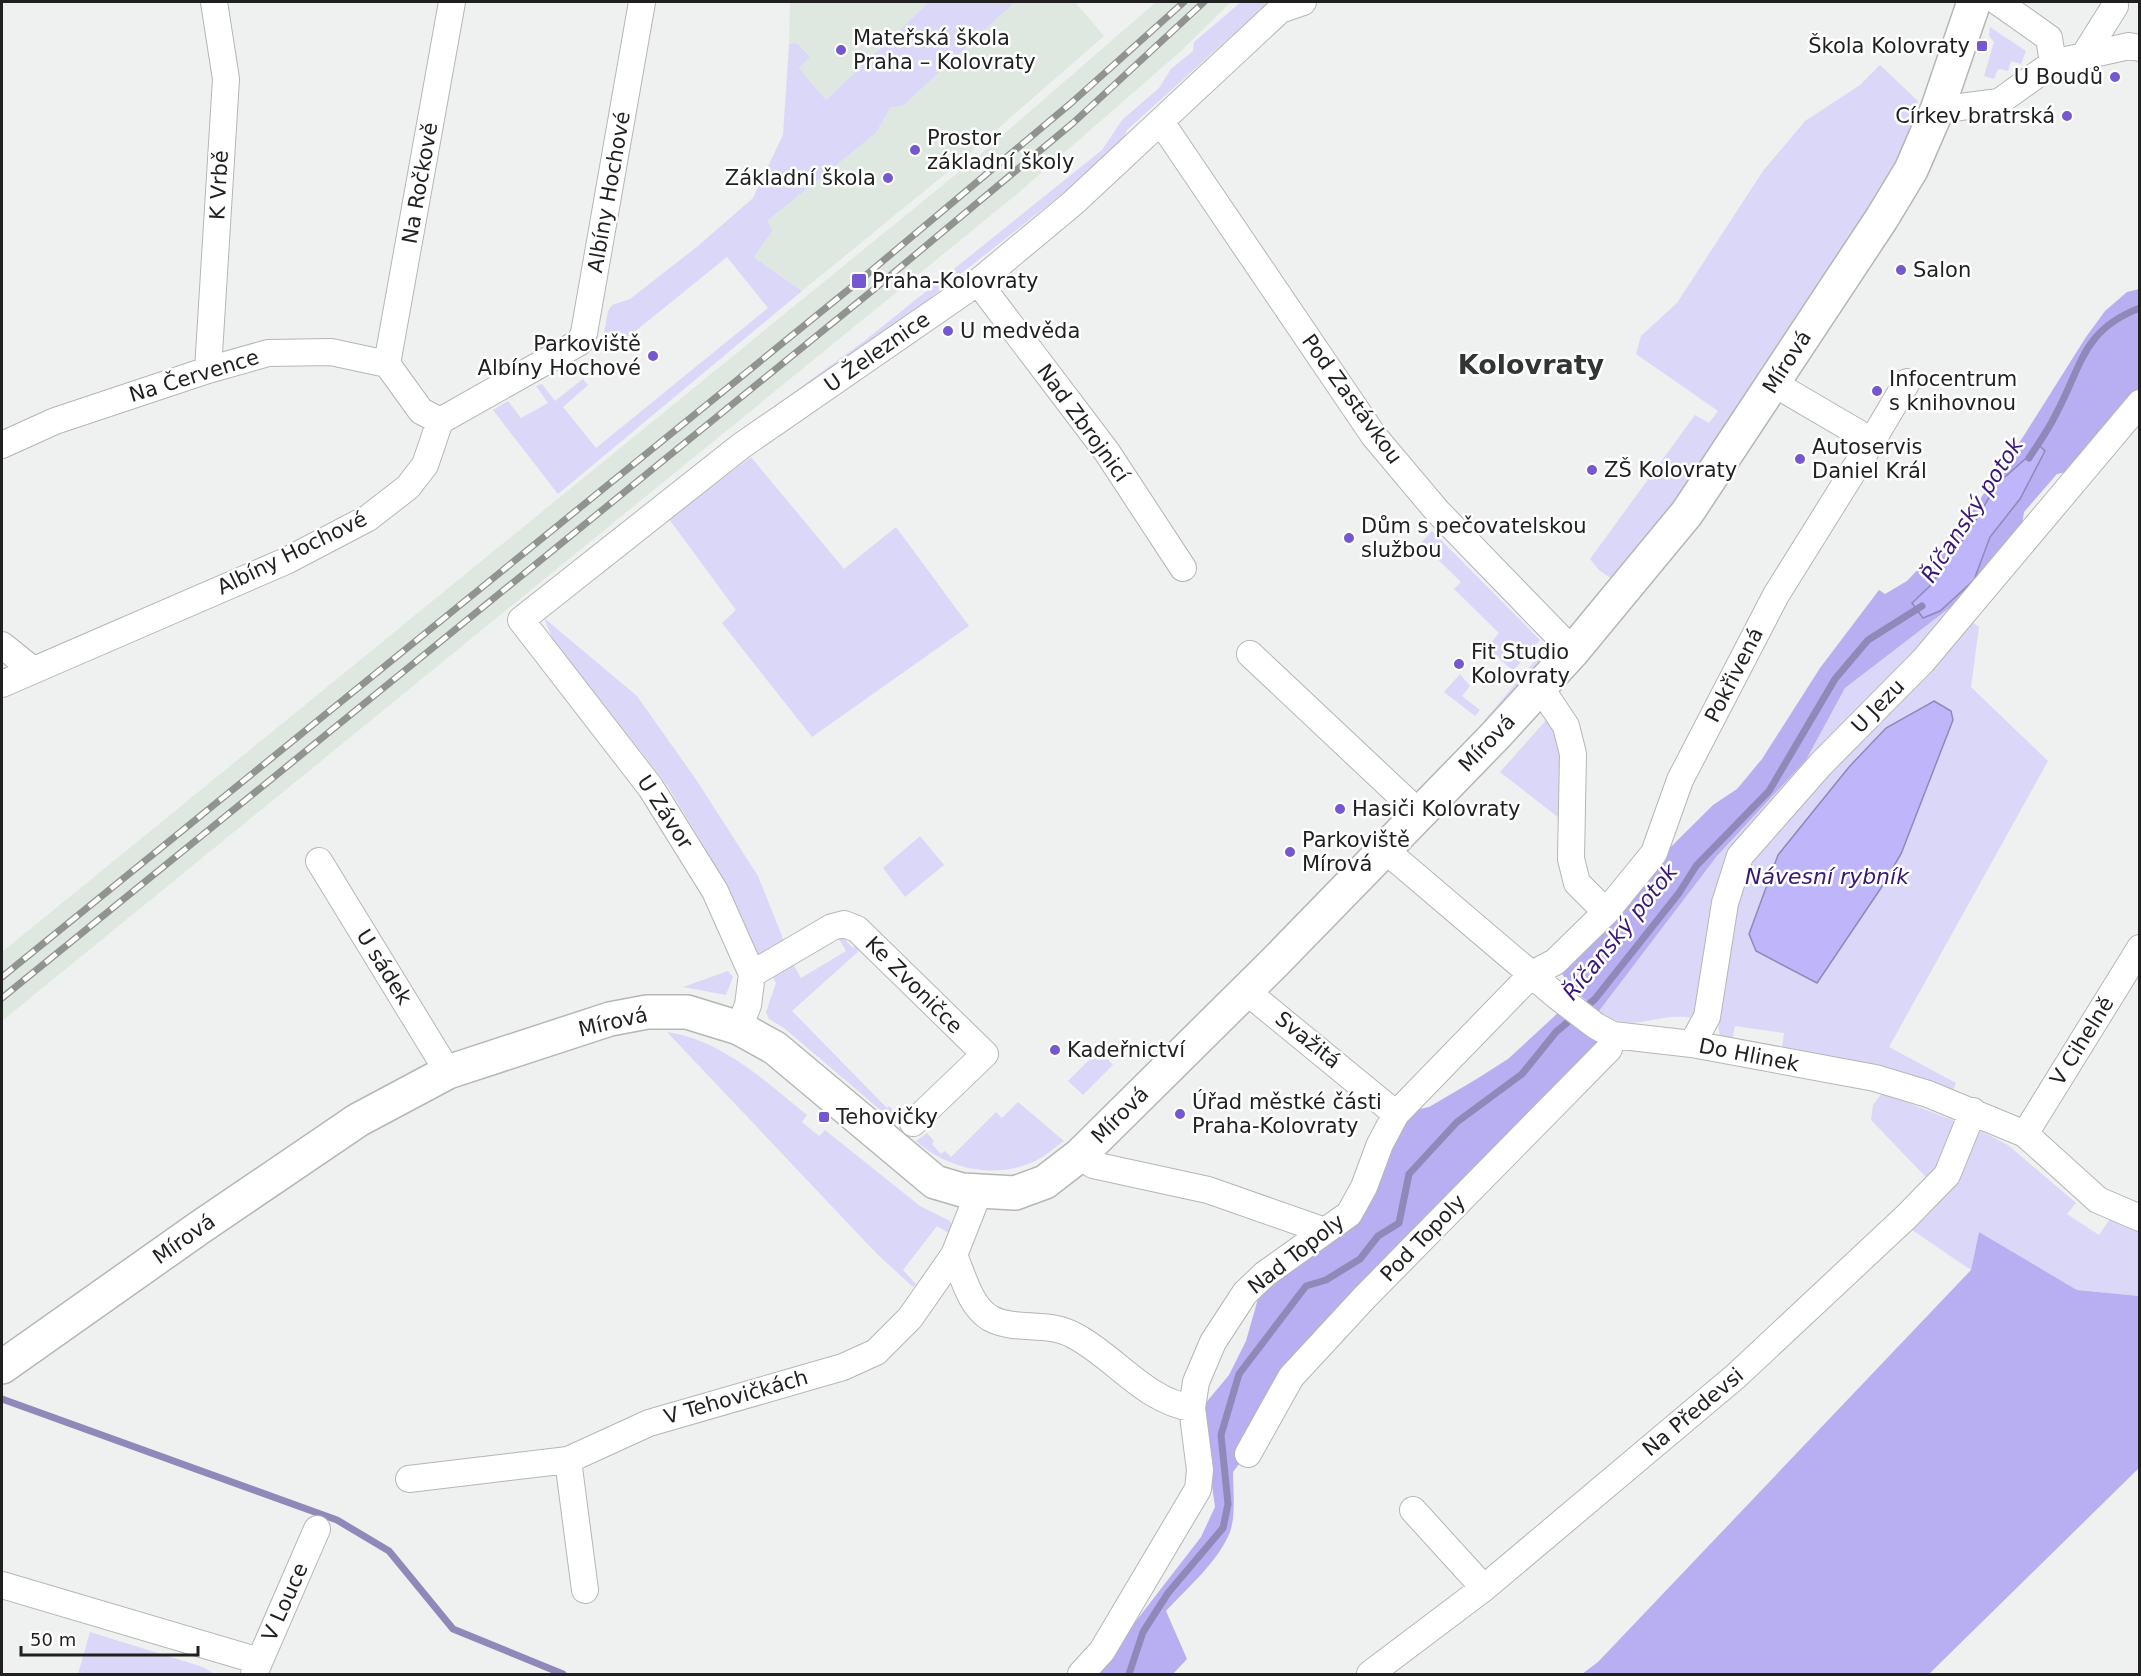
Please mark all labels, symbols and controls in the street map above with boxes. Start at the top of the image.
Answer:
place label: Mateřská škola Praha – Kolovraty [853,26,1036,74]
place label: Škola Kolovraty [1808,33,1970,58]
marker: Škola Kolovraty [1975,39,1989,53]
marker: Mateřská škola Praha – Kolovraty [834,43,848,57]
place label: U Boudů [2014,65,2103,89]
marker: U Boudů [2108,70,2122,84]
place label: Církev bratrská [1895,104,2055,128]
street label: Albíny Hochové [583,109,635,275]
marker: Církev bratrská [2060,109,2074,123]
street label: Na Ročkově [398,120,442,246]
place label: Prostor základní školy [927,126,1074,174]
marker: Prostor základní školy [908,143,922,157]
street label: K Vrbě [205,150,233,220]
place label: Základní škola [725,166,876,190]
marker: Základní škola [881,171,895,185]
place label: Salon [1913,258,1971,282]
marker: Salon [1894,263,1908,277]
place label: Praha-Kolovraty [872,269,1038,293]
marker: Praha-Kolovraty [850,272,868,290]
street label: U Železnice [819,306,934,397]
place label: U medvěda [960,319,1080,343]
marker: U medvěda [941,324,955,338]
street label: Mírová [1758,326,1816,398]
street label: Pod Zastávkou [1297,330,1407,468]
place label: Parkoviště Albíny Hochové [478,332,641,380]
street label: Na Července [126,344,262,407]
marker: Parkoviště Albíny Hochové [646,349,660,363]
district label: Kolovraty [1458,349,1605,380]
street label: Nad Zbrojnicí [1032,359,1134,487]
place label: Infocentrum s knihovnou [1889,367,2017,415]
marker: Infocentrum s knihovnou [1870,384,1884,398]
water label: Říčanský potok [1916,432,2029,587]
place label: Autoservis Daniel Král [1812,435,1927,483]
marker: Autoservis Daniel Král [1793,452,1807,466]
place label: ZŠ Kolovraty [1604,457,1737,482]
marker: ZŠ Kolovraty [1585,463,1599,477]
street label: Albíny Hochové [213,506,371,600]
place label: Dům s pečovatelskou službou [1361,514,1587,562]
marker: Dům s pečovatelskou službou [1342,531,1356,545]
street label: Pokřivená [1700,624,1768,726]
place label: Fit Studio Kolovraty [1471,640,1570,688]
marker: Fit Studio Kolovraty [1452,657,1466,671]
street label: U Jezu [1847,674,1909,738]
street label: Mírová [1454,709,1520,777]
street label: U Závor [632,771,698,854]
place label: Hasiči Kolovraty [1352,797,1520,821]
marker: Hasiči Kolovraty [1333,802,1347,816]
place label: Parkoviště Mírová [1302,828,1410,876]
marker: Parkoviště Mírová [1283,845,1297,859]
water label: Říčanský potok [1558,858,1683,1005]
water label: Návesní rybník [1745,864,1910,889]
street label: U sádek [351,925,417,1010]
street label: Ke Zvoničce [861,932,967,1038]
street label: V Cihelně [2045,992,2119,1090]
street label: Mírová [576,1002,650,1042]
street label: Svažitá [1271,1007,1345,1073]
street label: Do Hlinek [1697,1034,1802,1077]
place label: Kadeřnictví [1067,1038,1186,1062]
marker: Kadeřnictví [1048,1043,1062,1057]
street label: Mírová [1087,1082,1153,1148]
place label: Úřad městké části Praha-Kolovraty [1192,1089,1382,1138]
place label: Tehovičky [835,1105,938,1129]
marker: Úřad městké části Praha-Kolovraty [1173,1107,1187,1121]
marker: Tehovičky [817,1110,831,1124]
street label: Pod Topoly [1376,1190,1470,1286]
street label: Mírová [148,1209,220,1269]
street label: Nad Topoly [1243,1209,1349,1299]
street label: Na Předevsi [1638,1363,1748,1461]
street label: V Tehovičkách [661,1365,811,1429]
street label: V Louce [257,1559,313,1645]
scale bar [21,1619,198,1657]
text: 50 m [30,1629,76,1650]

